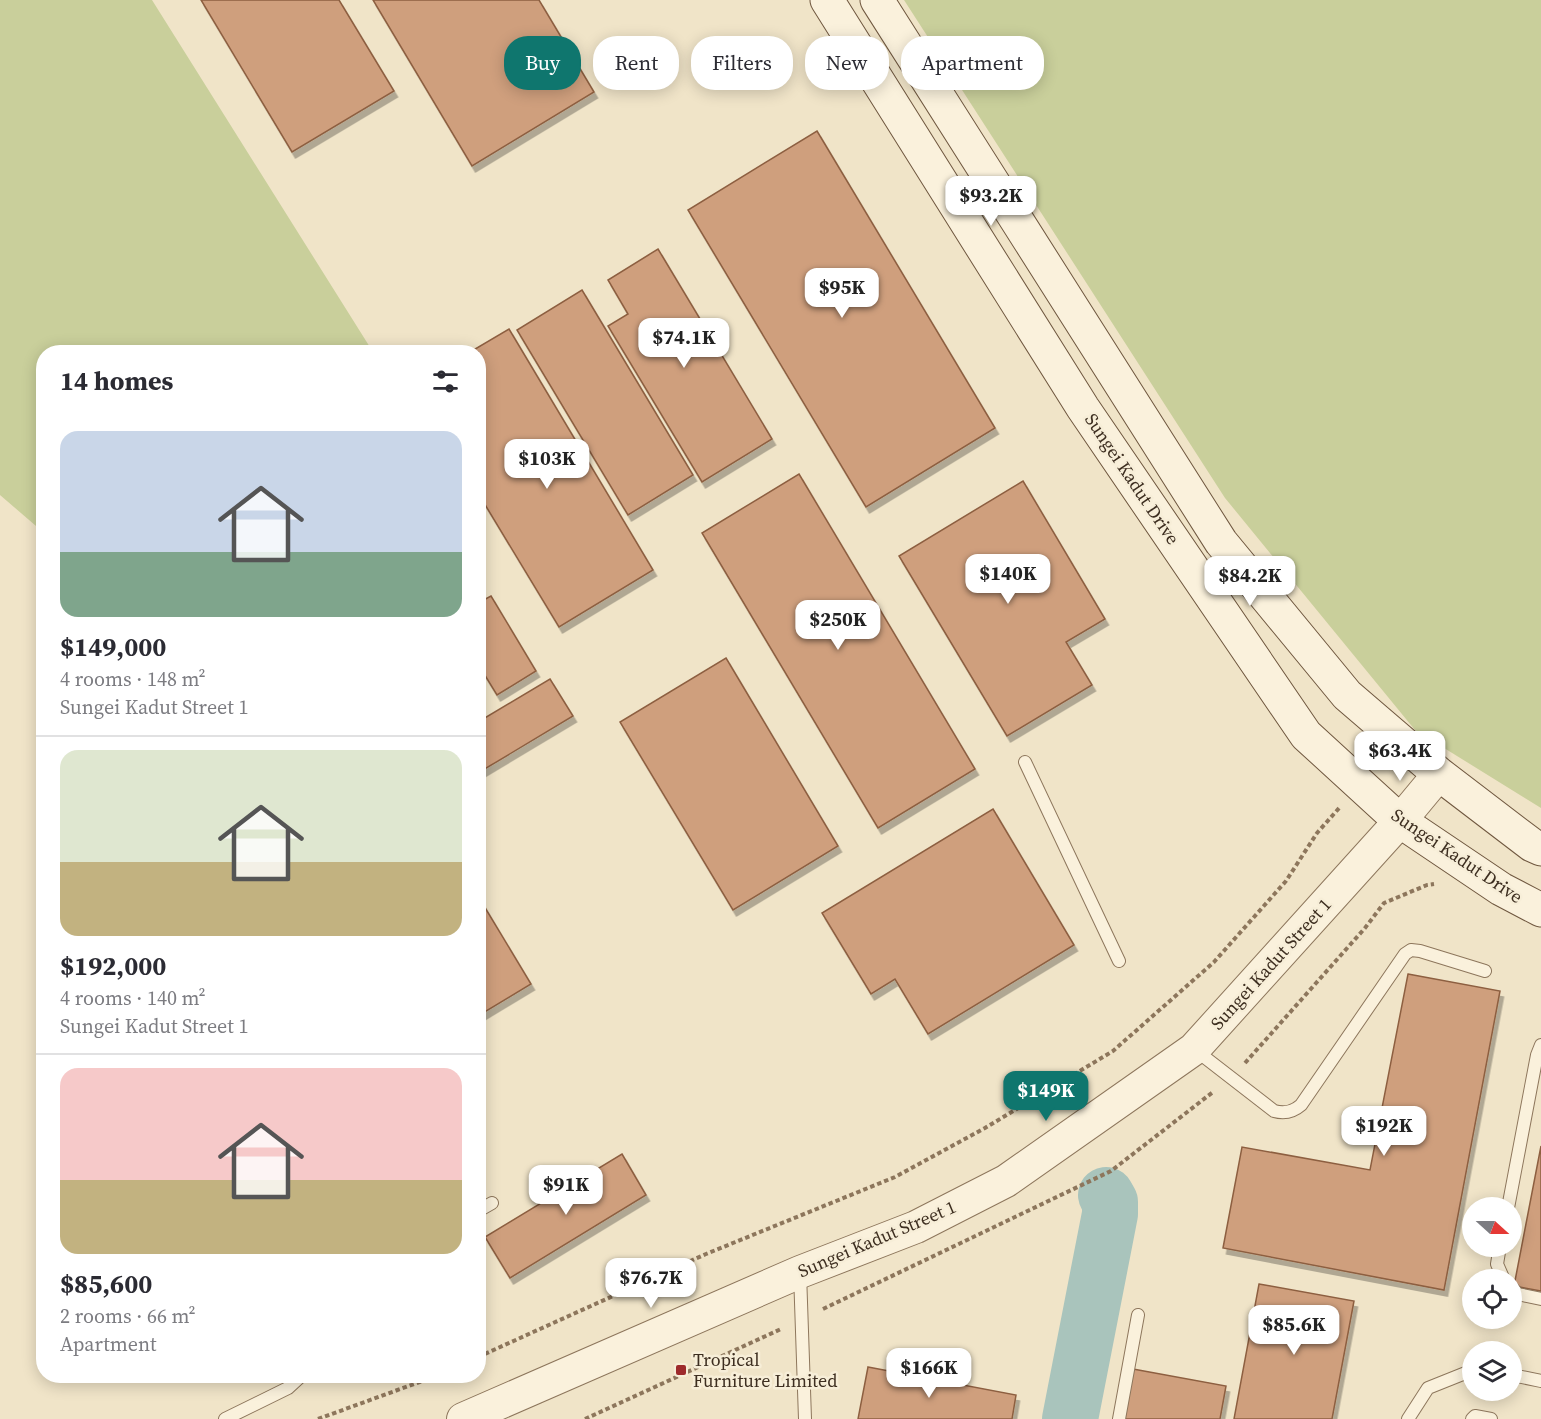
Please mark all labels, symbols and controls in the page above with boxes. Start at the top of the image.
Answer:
chip: Buy [504,36,581,90]
chip: Rent [593,36,679,90]
chip: Filters [691,36,793,90]
chip: New [805,36,889,90]
chip: Apartment [901,36,1044,90]
pin: $93.2K [942,176,1040,227]
text: $93.2K [959,181,1023,209]
pin: $95K [806,268,878,319]
text: $95K [819,273,865,301]
pin: $74.1K [635,318,733,369]
text: $74.1K [652,323,716,351]
text: 14 homes [60,363,173,399]
icon: filters [429,365,462,398]
street label: Sungei Kadut Drive [1079,408,1186,549]
pin: $103K [505,439,589,490]
text: $103K [518,444,576,472]
icon: home [207,470,315,578]
pin: $140K [966,554,1050,605]
pin: $84.2K [1201,556,1299,607]
text: $140K [979,559,1037,587]
text: $84.2K [1218,561,1282,589]
pin: $250K [796,600,880,651]
text: $250K [809,605,867,633]
text: $149,000 [60,629,166,665]
text: 4 rooms · 148 m² [60,665,206,693]
text: Sungei Kadut Street 1 [60,693,248,721]
pin: $63.4K [1351,731,1449,782]
text: $63.4K [1368,736,1432,764]
icon: home [207,789,315,897]
street label: Sungei Kadut Drive [1387,802,1528,909]
street label: Sungei Kadut Street 1 [1205,892,1337,1035]
text: $192,000 [60,948,166,984]
text: 4 rooms · 140 m² [60,984,206,1012]
text: Sungei Kadut Street 1 [60,1012,248,1040]
pin: $149K [1004,1071,1088,1122]
text: $149K [1017,1076,1075,1104]
pin: $192K [1342,1106,1426,1157]
icon: home [207,1107,315,1215]
text: $192K [1355,1111,1413,1139]
pin: $91K [530,1165,602,1216]
text: $91K [543,1170,589,1198]
street label: Sungei Kadut Street 1 [794,1194,960,1283]
north arrow [1462,1197,1522,1257]
map controls [1462,1197,1522,1401]
pin: $76.7K [602,1258,700,1309]
text: $76.7K [619,1263,683,1291]
text: $85,600 [60,1266,152,1302]
button: locate [1462,1269,1522,1329]
text: 2 rooms · 66 m² [60,1302,196,1330]
pin: $85.6K [1245,1305,1343,1356]
text: $85.6K [1262,1310,1326,1338]
text: Apartment [60,1330,157,1358]
button: layers [1462,1341,1522,1401]
place label: Tropical Furniture Limited [693,1347,838,1393]
pin: $166K [887,1348,971,1399]
text: $166K [900,1353,958,1381]
marker: Tropical Furniture Limited [674,1363,688,1377]

